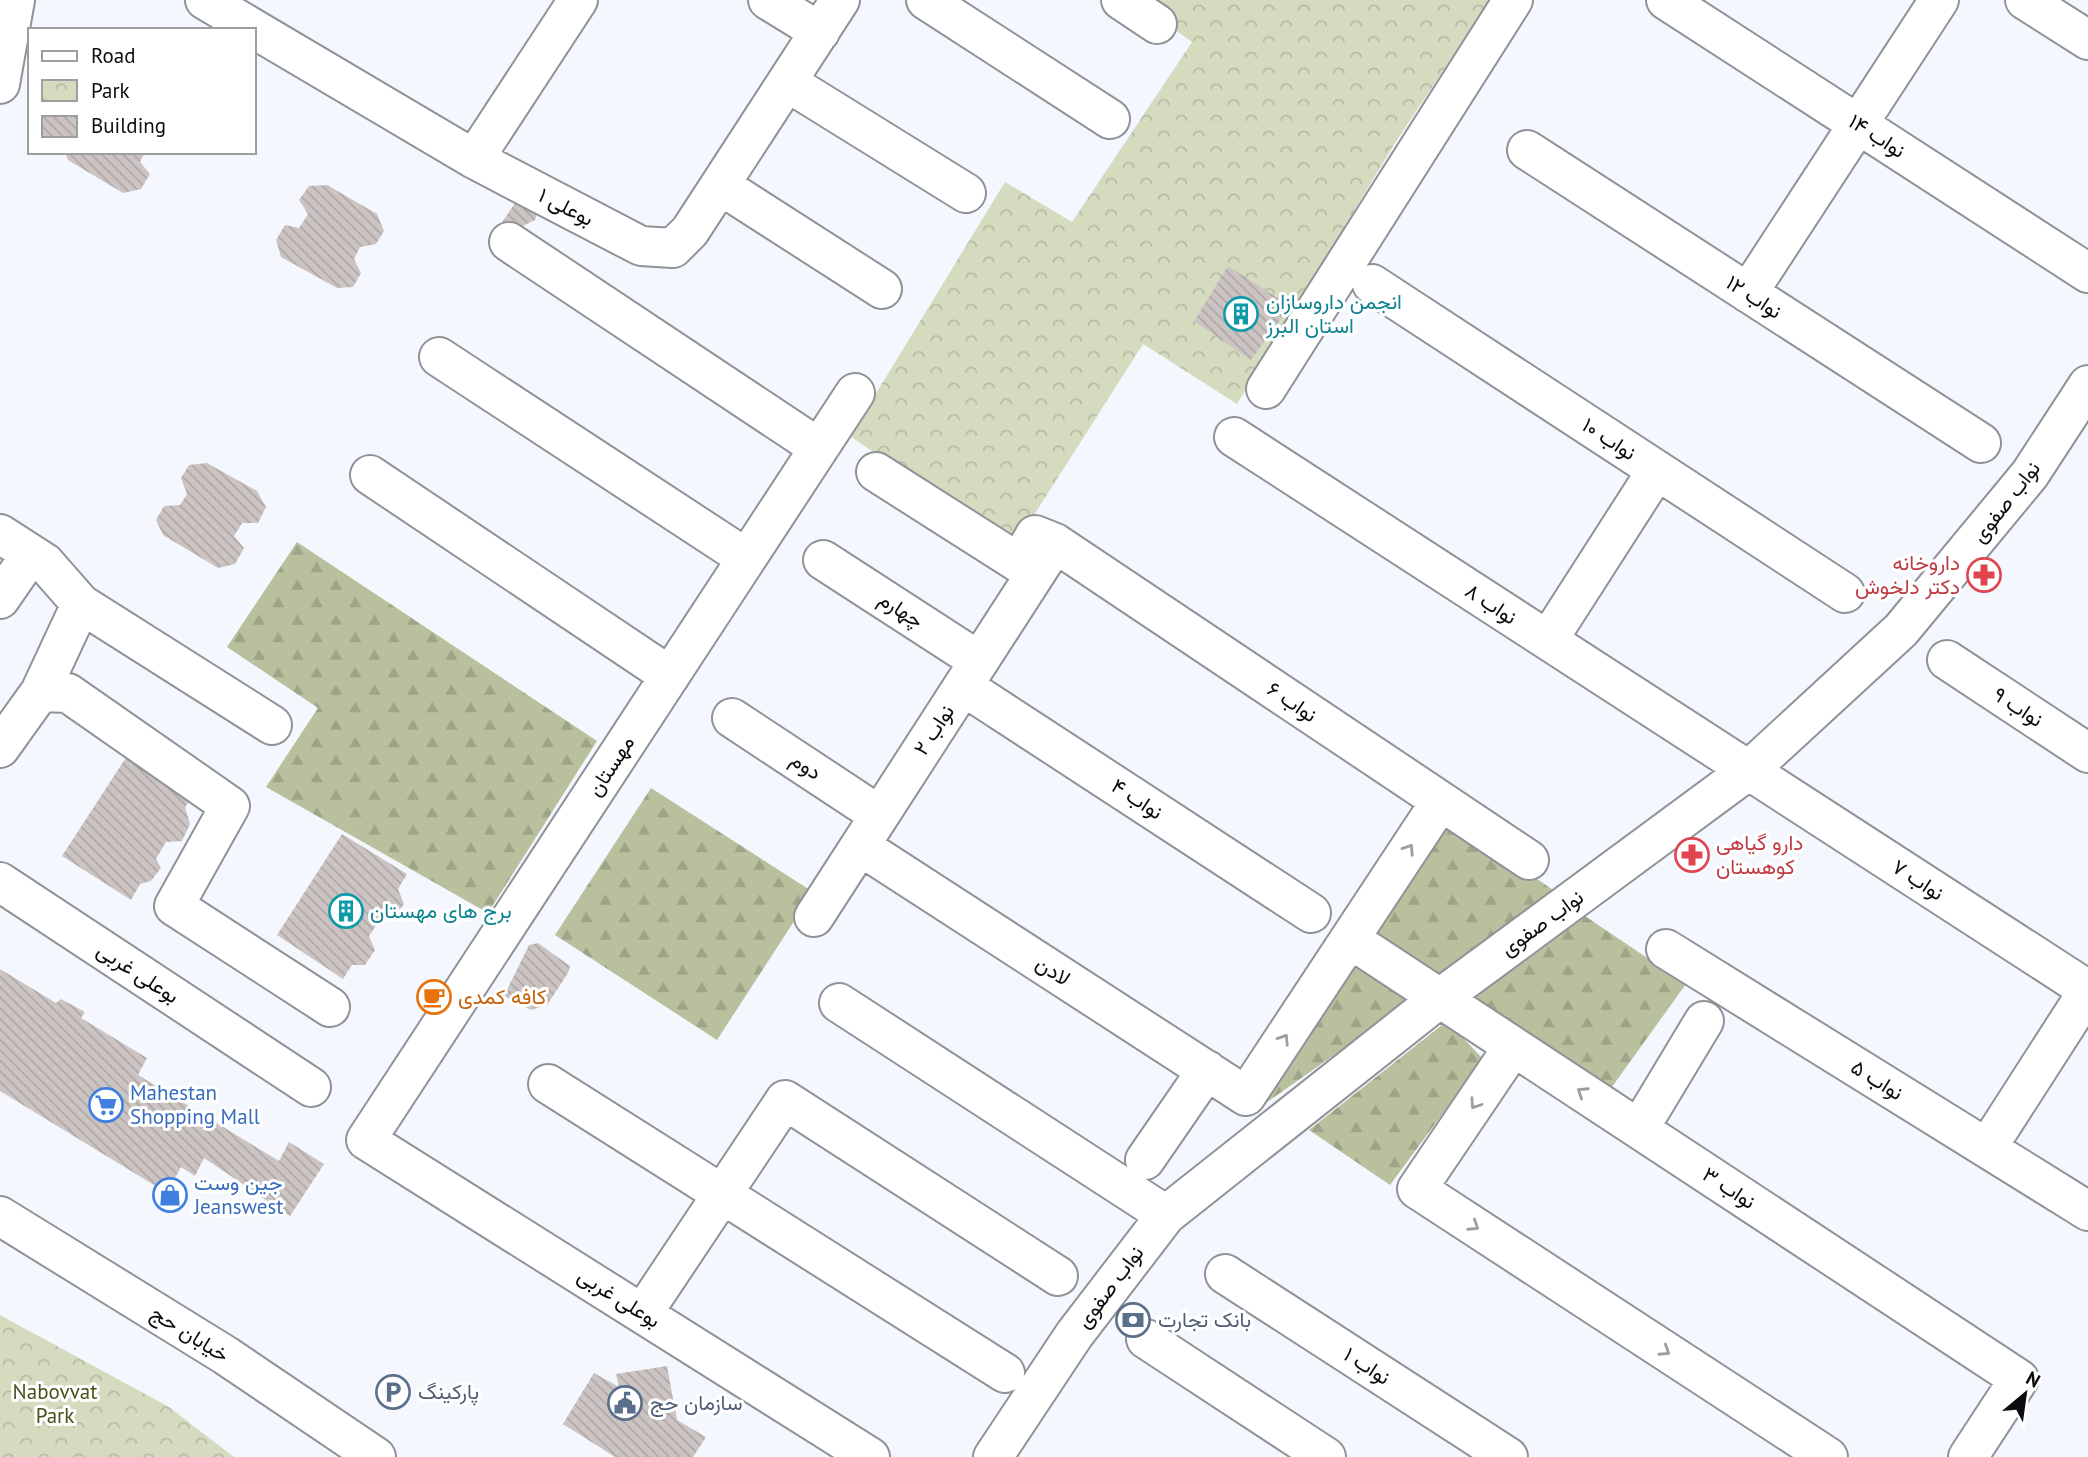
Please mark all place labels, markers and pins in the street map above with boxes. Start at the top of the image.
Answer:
place label: انجمن داروسازان استان البرز [1265,288,1402,339]
building icon: انجمن داروسازان استان البرز [1222,295,1260,333]
place label: داروخانه دکتر دلخوش [1855,549,1960,600]
pharmacy icon: داروخانه دکتر دلخوش [1965,556,2003,594]
place label: دارو گیاهی کوهستان [1716,829,1803,880]
pharmacy icon: دارو گیاهی کوهستان [1673,836,1711,874]
building icon: برج های مهستان [327,892,365,930]
place label: برج های مهستان [370,897,512,925]
cafe icon: کافه کمدی [415,978,453,1016]
place label: کافه کمدی [458,983,546,1010]
place label: Mahestan Shopping Mall [130,1079,260,1130]
supermarket icon: Mahestan Shopping Mall [87,1086,125,1124]
place label: جین وست Jeanswest [193,1169,283,1220]
shop icon: جین وست Jeanswest [151,1176,189,1214]
bank icon: بانک تجارت [1114,1301,1152,1339]
place label: بانک تجارت [1158,1306,1251,1333]
parking icon: پارکینگ [374,1373,412,1411]
place label: پارکینگ [418,1378,479,1406]
public building icon: سازمان حج [606,1384,644,1422]
place label: سازمان حج [650,1389,743,1417]

